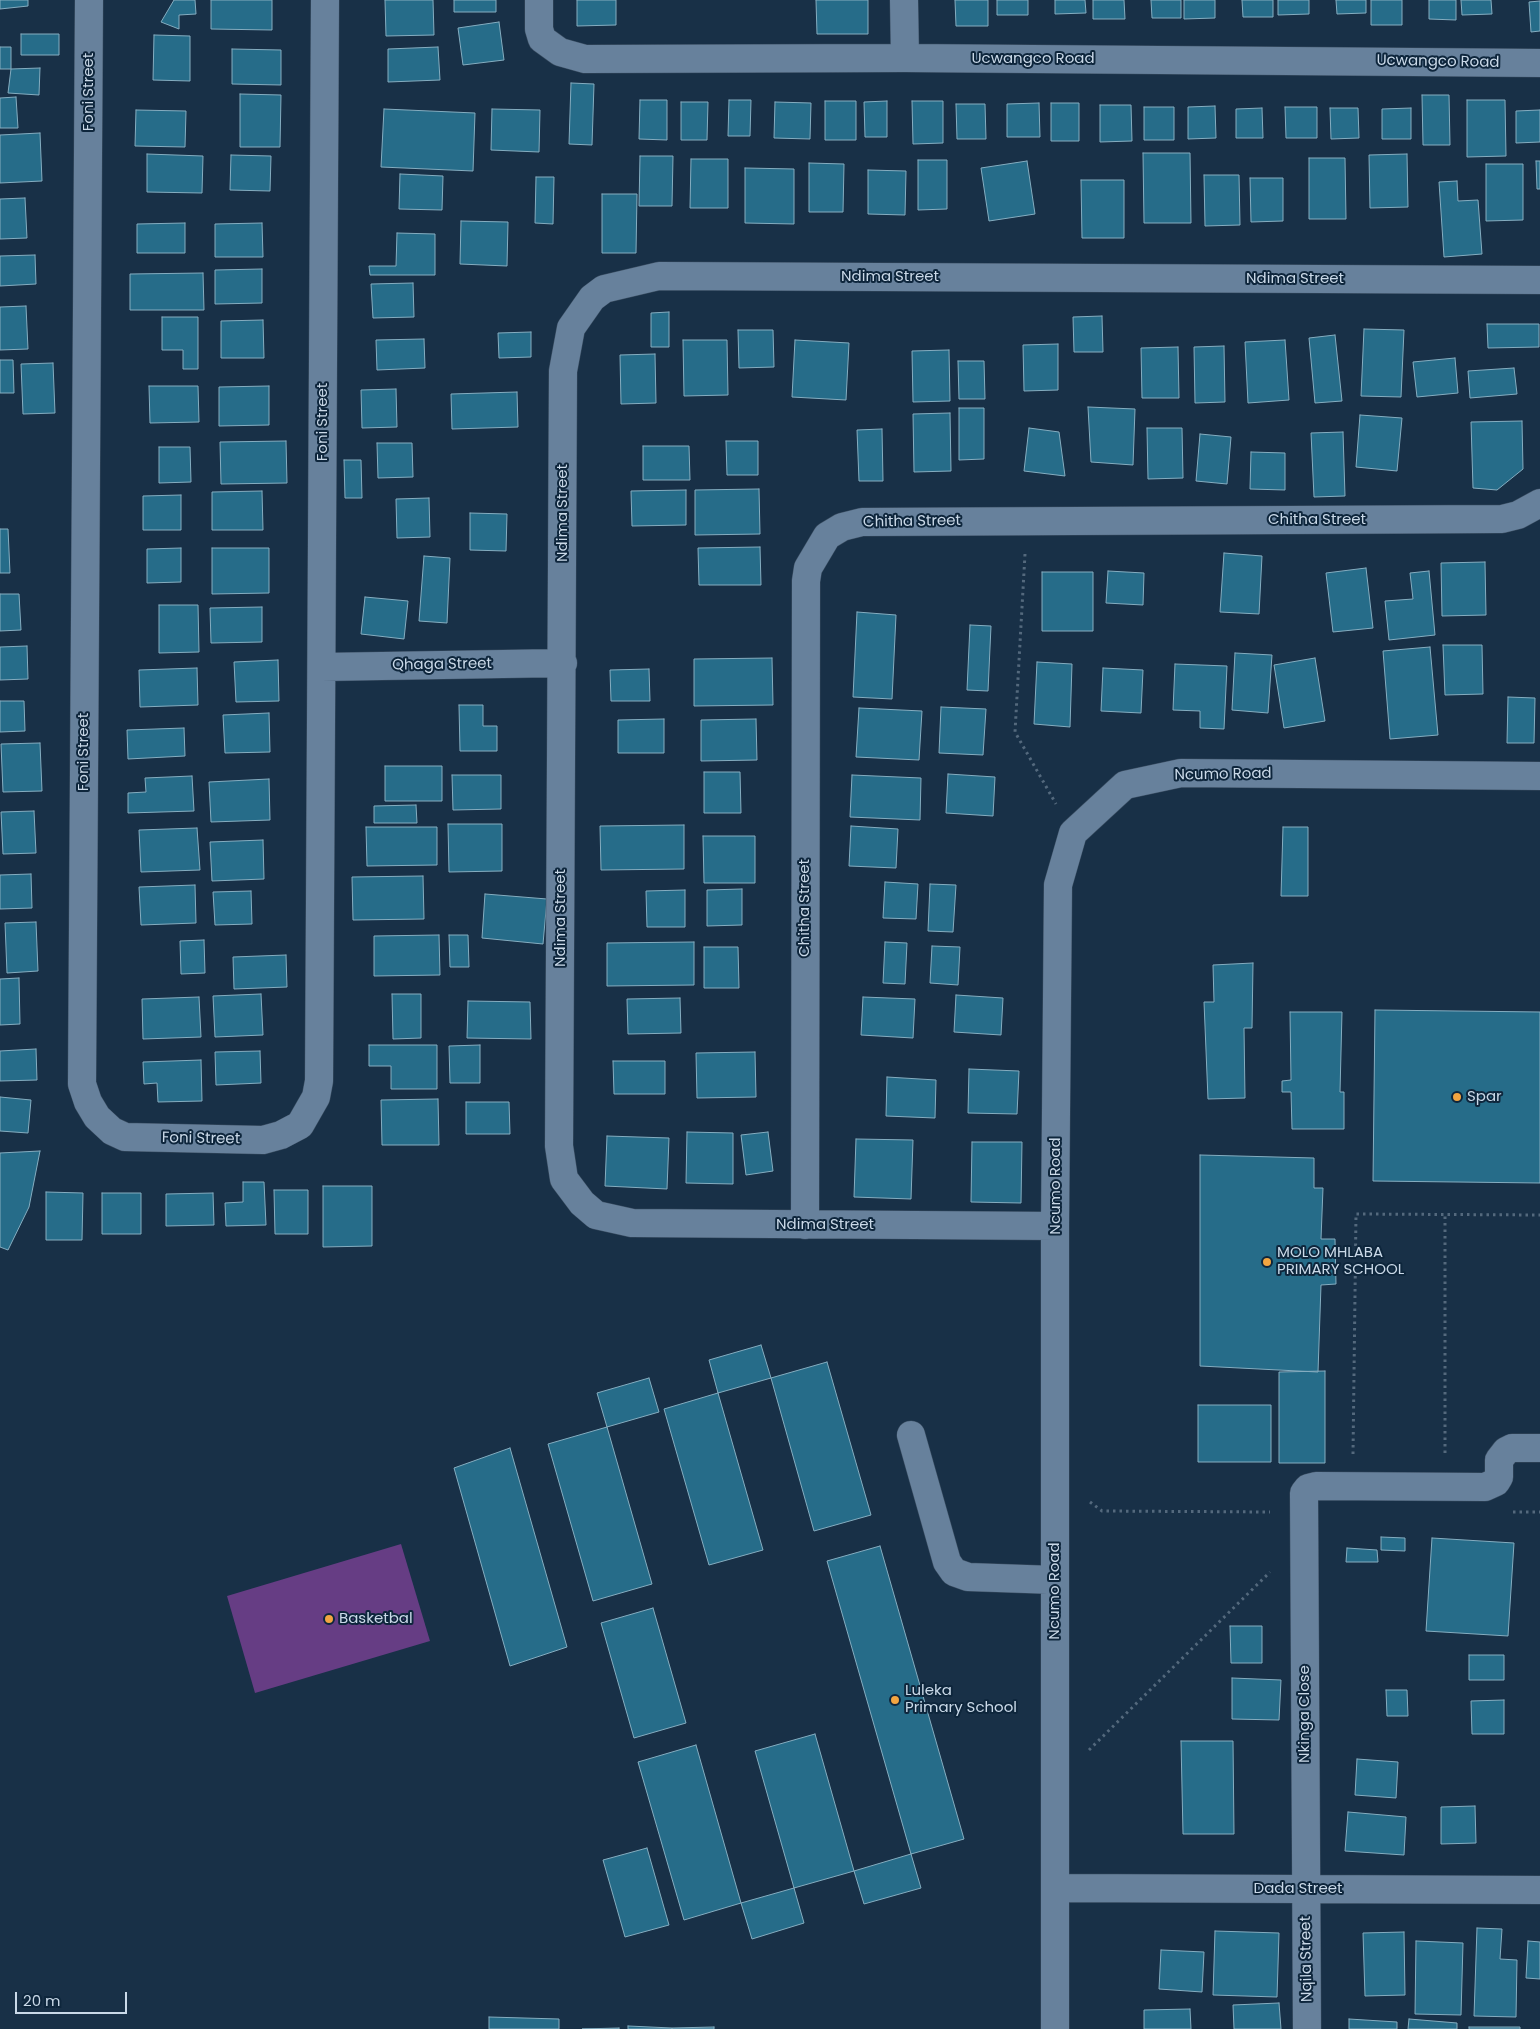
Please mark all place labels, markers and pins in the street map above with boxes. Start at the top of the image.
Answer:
place label: Spar [1467,1088,1502,1106]
marker: Spar [1451,1091,1463,1103]
place label: MOLO MHLABA PRIMARY SCHOOL [1277,1244,1404,1279]
marker: MOLO MHLABA PRIMARY SCHOOL [1261,1256,1273,1268]
place label: Basketbal [339,1610,413,1628]
marker: Basketbal [323,1613,335,1625]
place label: Luleka Primary School [905,1682,1017,1717]
marker: Luleka Primary School [889,1694,901,1706]

